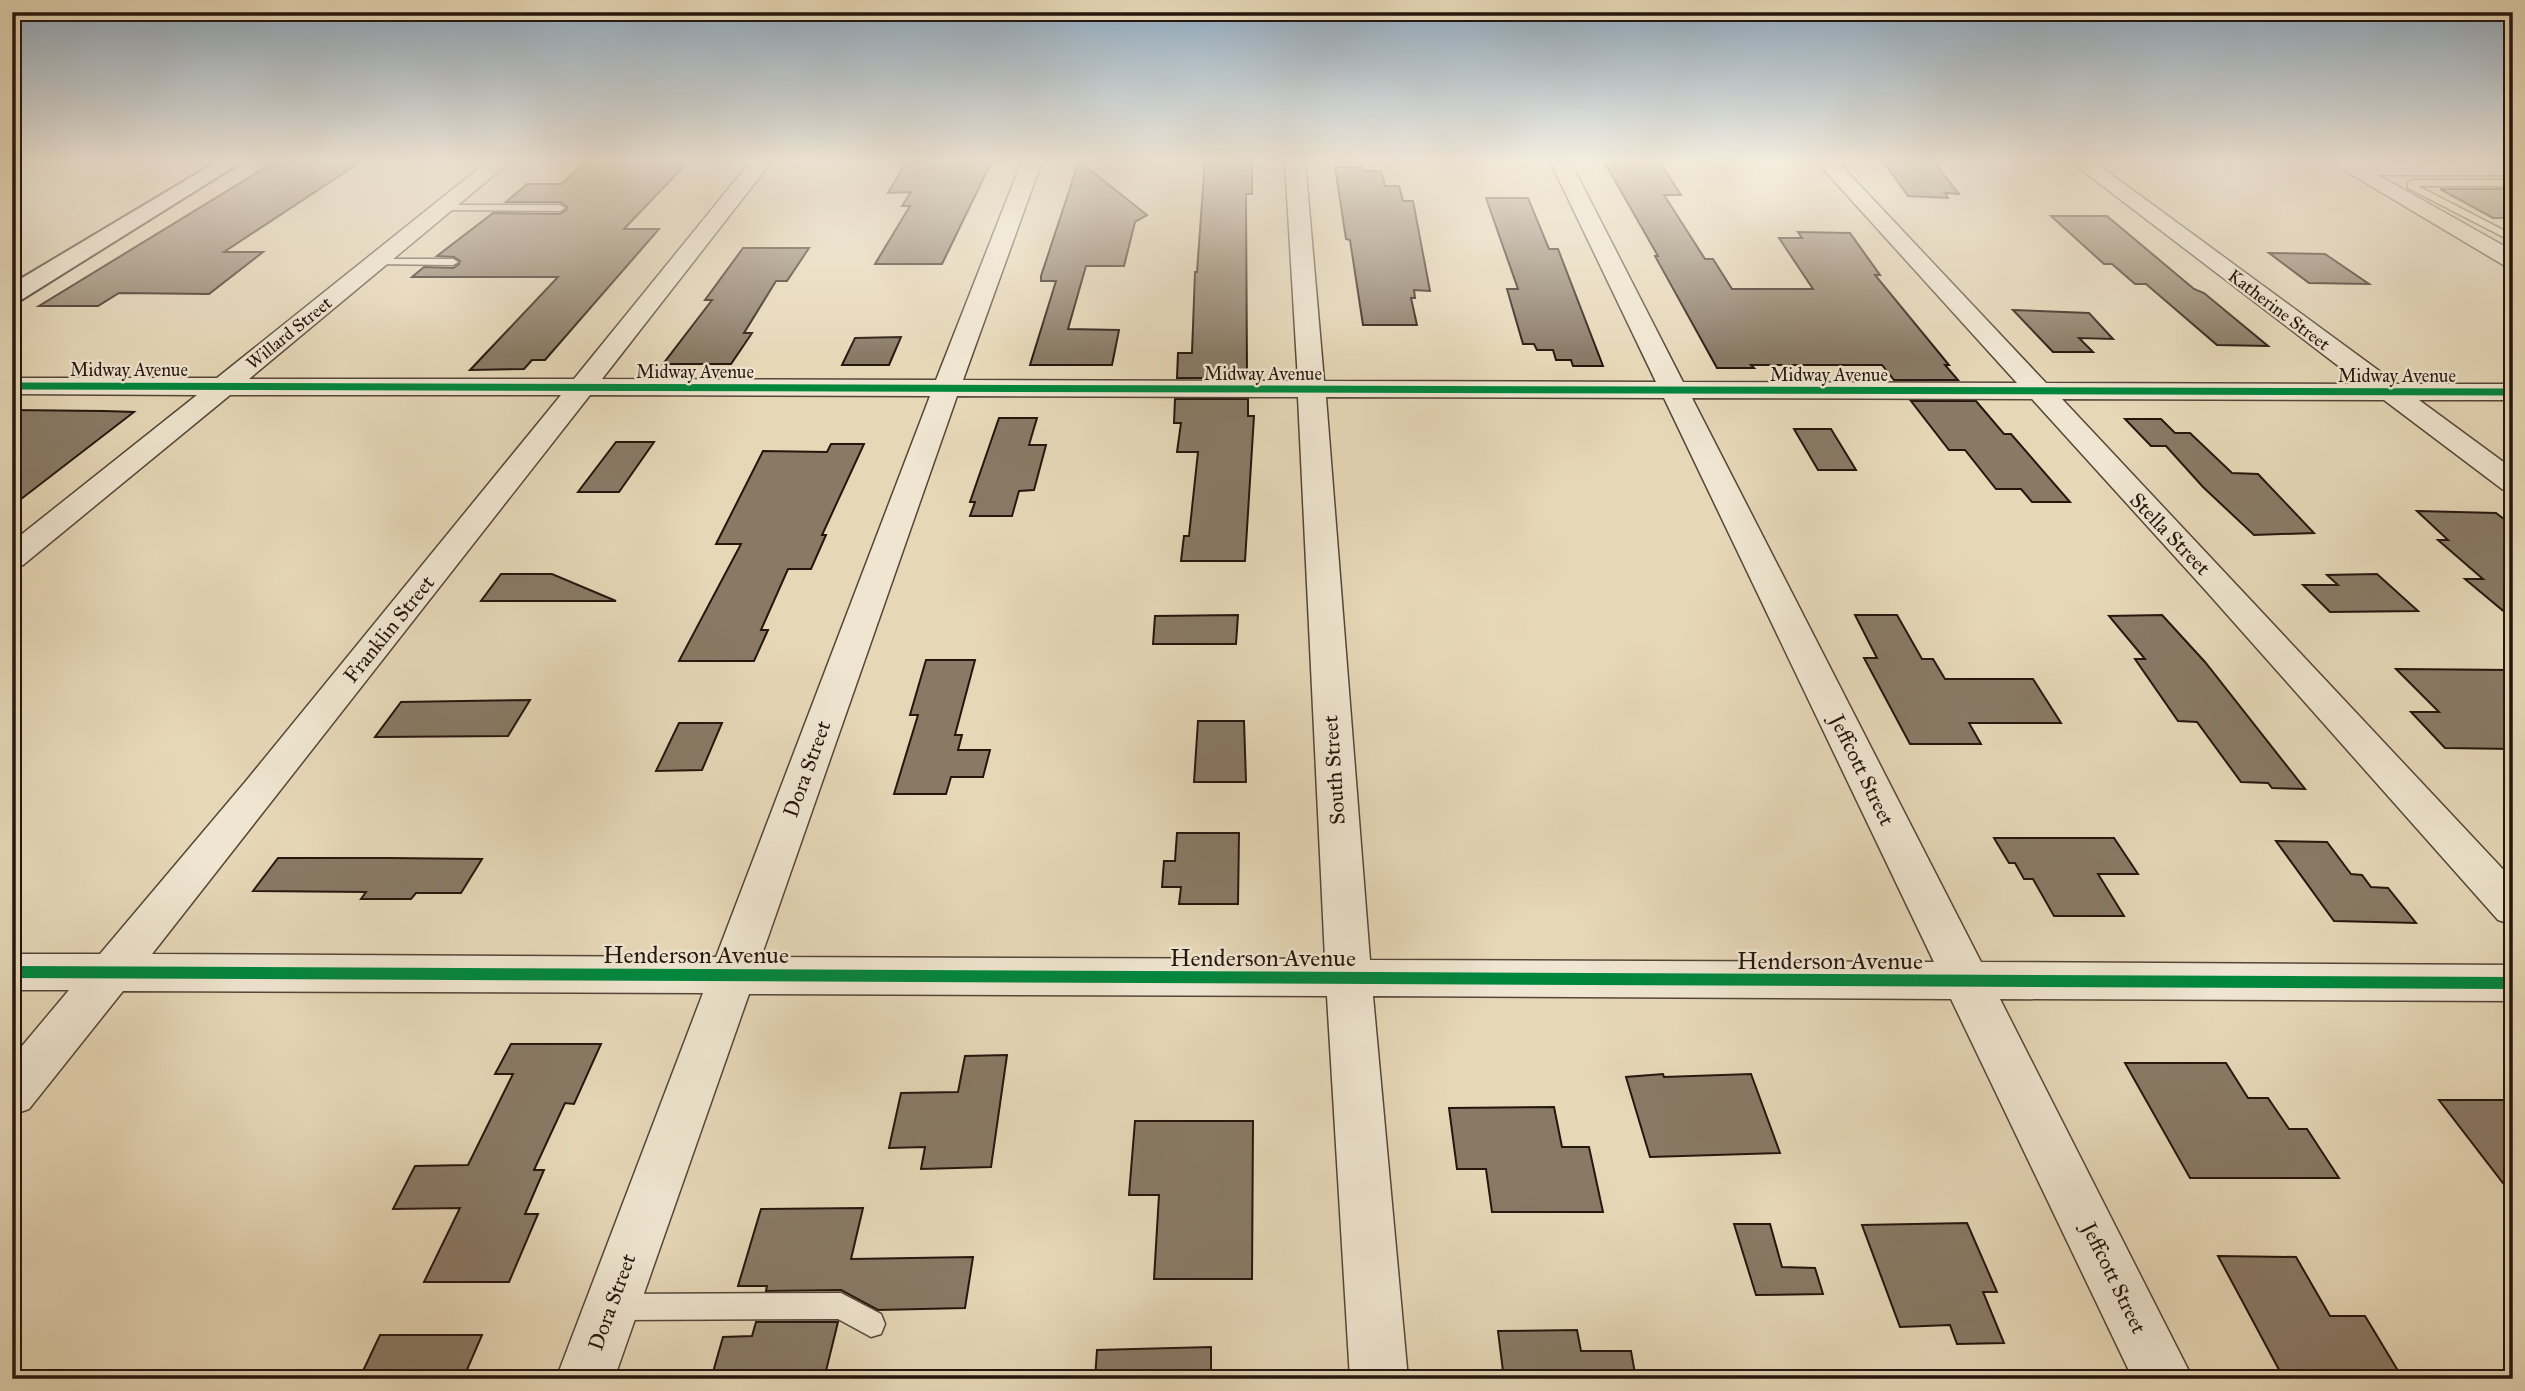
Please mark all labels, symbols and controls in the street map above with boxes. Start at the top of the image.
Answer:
street label: Katherine Street [2224,265,2335,356]
street label: Willard Street [242,291,337,374]
street label: Midway Avenue [70,359,188,381]
street label: Midway Avenue [636,361,754,383]
street label: Midway Avenue [1204,363,1322,385]
street label: Midway Avenue [1770,364,1888,386]
street label: Midway Avenue [2338,365,2456,387]
street label: Stella Street [2124,487,2216,581]
street label: Franklin Street [338,570,441,688]
street label: Jeffcott Street [1823,708,1900,830]
street label: South Street [1317,714,1351,826]
street label: Dora Street [778,717,837,821]
street label: Henderson Avenue [603,940,789,970]
street label: Henderson Avenue [1170,943,1356,973]
street label: Henderson Avenue [1737,946,1923,976]
street label: Jeffcott Street [2075,1216,2152,1338]
street label: Dora Street [583,1250,642,1354]

